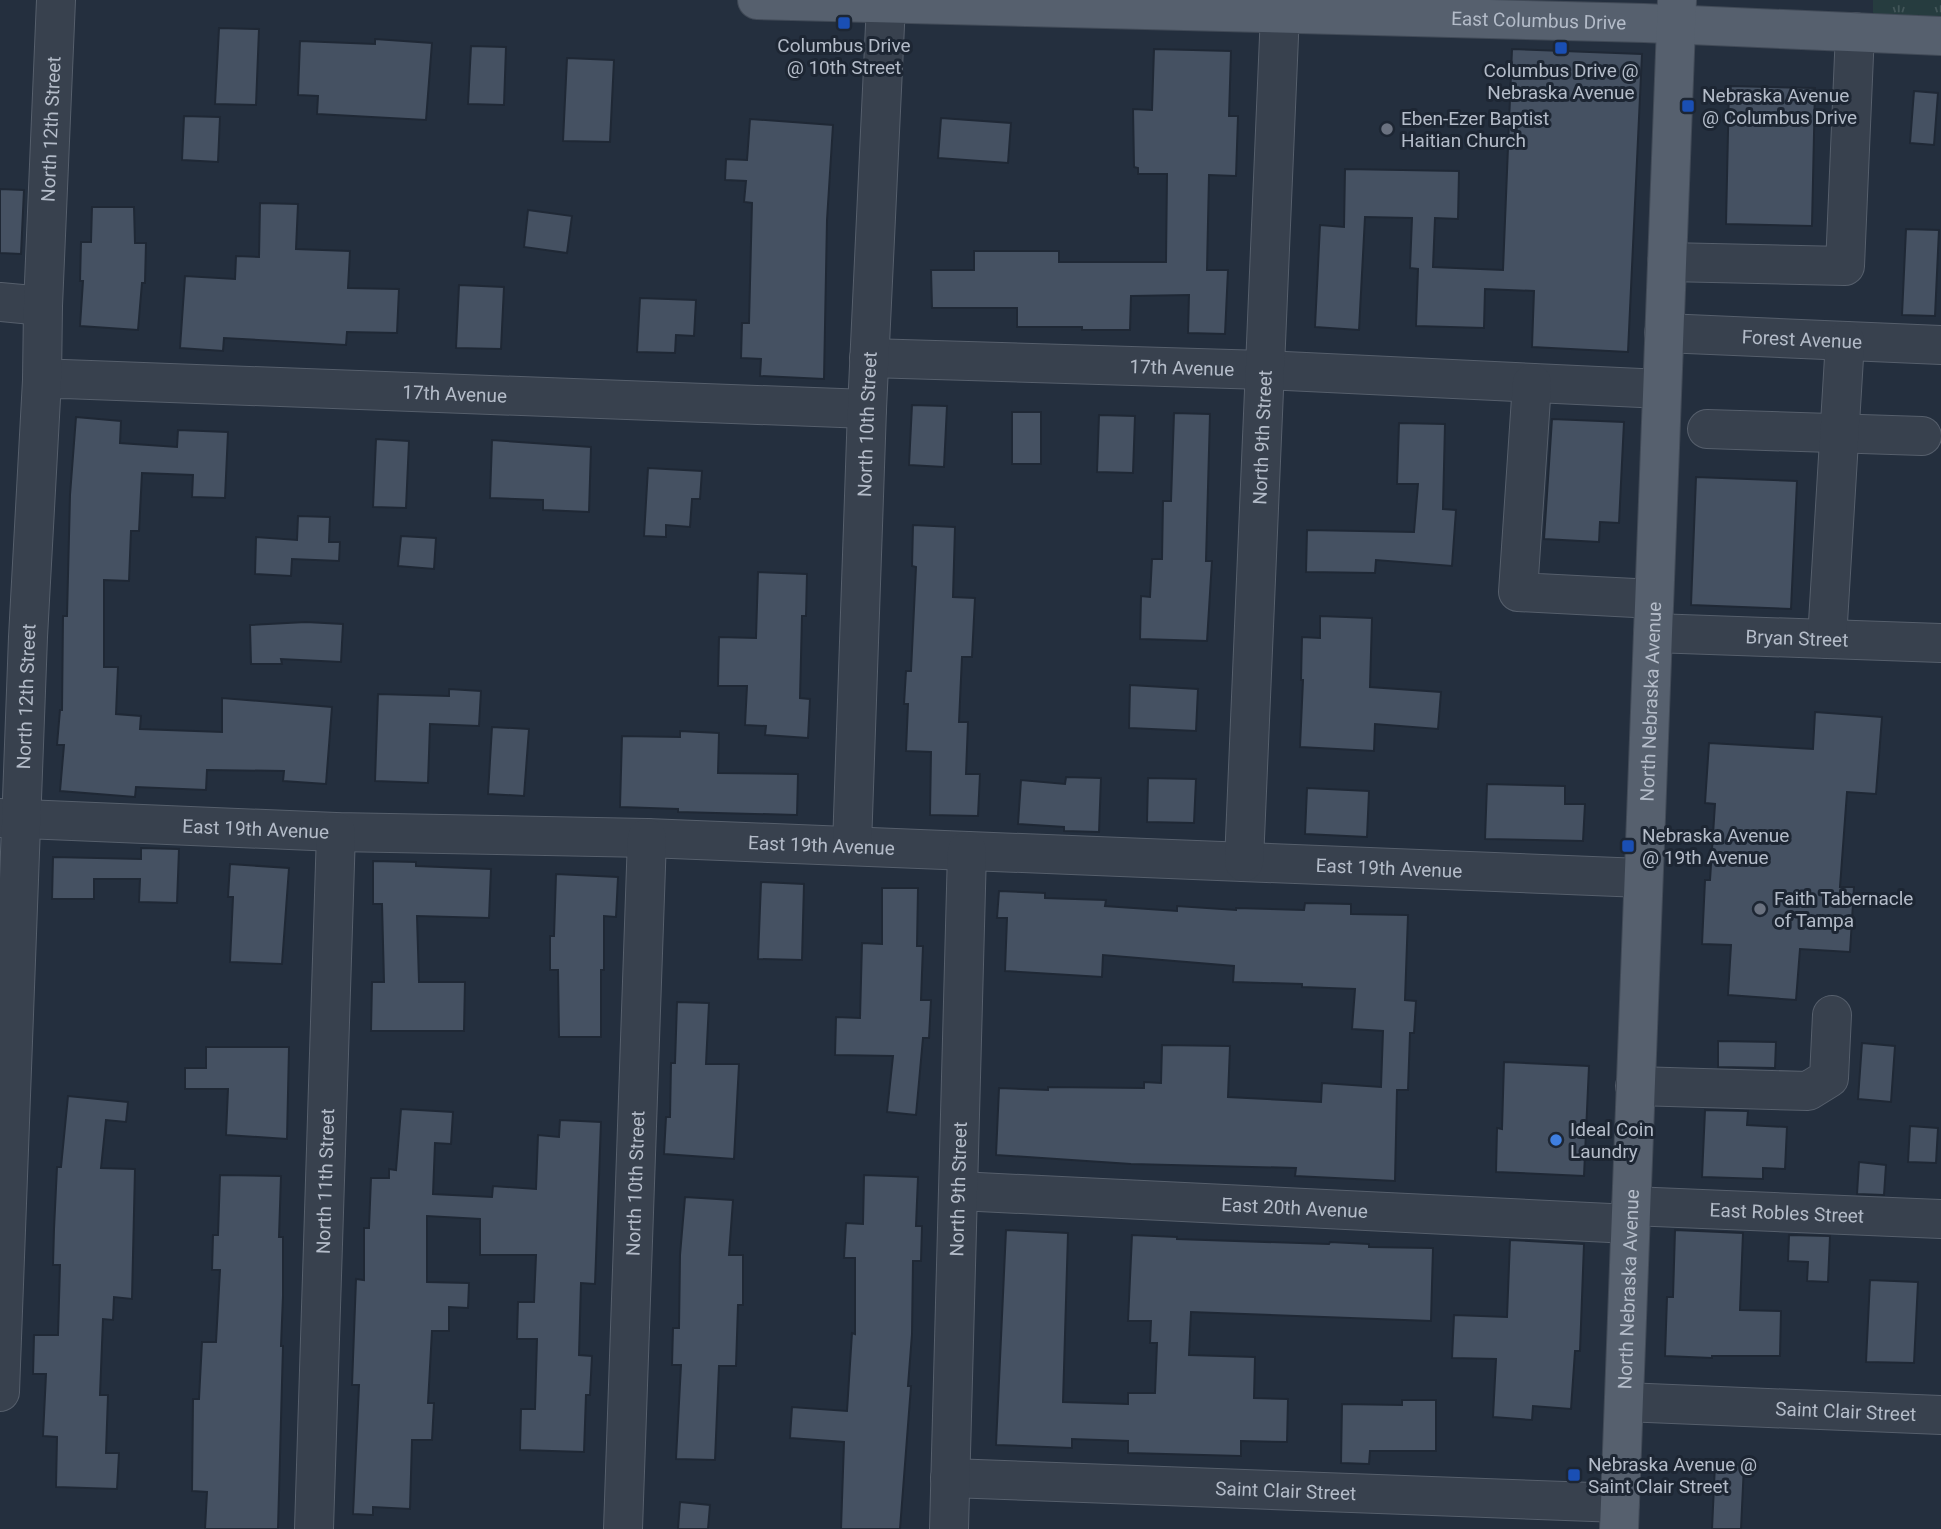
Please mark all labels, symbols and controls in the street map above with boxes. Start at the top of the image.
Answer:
street label: East Columbus Drive [1451,7,1627,35]
marker: Columbus Drive @ 10th Street [836,15,852,31]
place label: Columbus Drive @ 10th Street [777,34,911,79]
marker: Columbus Drive @ Nebraska Avenue [1553,40,1569,56]
street label: North 12th Street [36,56,66,202]
place label: Columbus Drive @ Nebraska Avenue [1483,59,1639,104]
place label: Nebraska Avenue @ Columbus Drive [1702,84,1857,129]
marker: Nebraska Avenue @ Columbus Drive [1680,98,1696,114]
place label: Eben-Ezer Baptist Haitian Church [1401,107,1549,152]
marker: Eben-Ezer Baptist Haitian Church [1379,121,1395,137]
street label: Forest Avenue [1741,325,1863,354]
street label: North 10th Street [853,351,882,497]
street label: 17th Avenue [1129,355,1235,381]
street label: North 9th Street [1248,369,1277,505]
street label: 17th Avenue [402,381,508,408]
street label: North Nebraska Avenue [1636,601,1666,802]
street label: North 12th Street [12,623,41,770]
street label: Bryan Street [1745,625,1849,652]
street label: East 19th Avenue [182,815,330,844]
place label: Nebraska Avenue @ 19th Avenue [1642,824,1789,869]
street label: East 19th Avenue [748,831,895,860]
marker: Nebraska Avenue @ 19th Avenue [1620,838,1636,854]
street label: East 19th Avenue [1315,854,1463,883]
place label: Faith Tabernacle of Tampa [1774,887,1913,932]
marker: Faith Tabernacle of Tampa [1752,901,1768,917]
street label: North 11th Street [312,1108,339,1254]
street label: North 10th Street [621,1110,650,1256]
place label: Ideal Coin Laundry [1570,1118,1654,1163]
street label: North 9th Street [945,1121,972,1257]
marker: Ideal Coin Laundry [1548,1132,1564,1148]
street label: North Nebraska Avenue [1613,1189,1644,1390]
street label: East 20th Avenue [1221,1193,1368,1223]
street label: East Robles Street [1709,1198,1865,1228]
street label: Saint Clair Street [1775,1397,1917,1426]
place label: Nebraska Avenue @ Saint Clair Street [1588,1453,1757,1498]
marker: Nebraska Avenue @ Saint Clair Street [1566,1467,1582,1483]
street label: Saint Clair Street [1215,1477,1357,1505]

